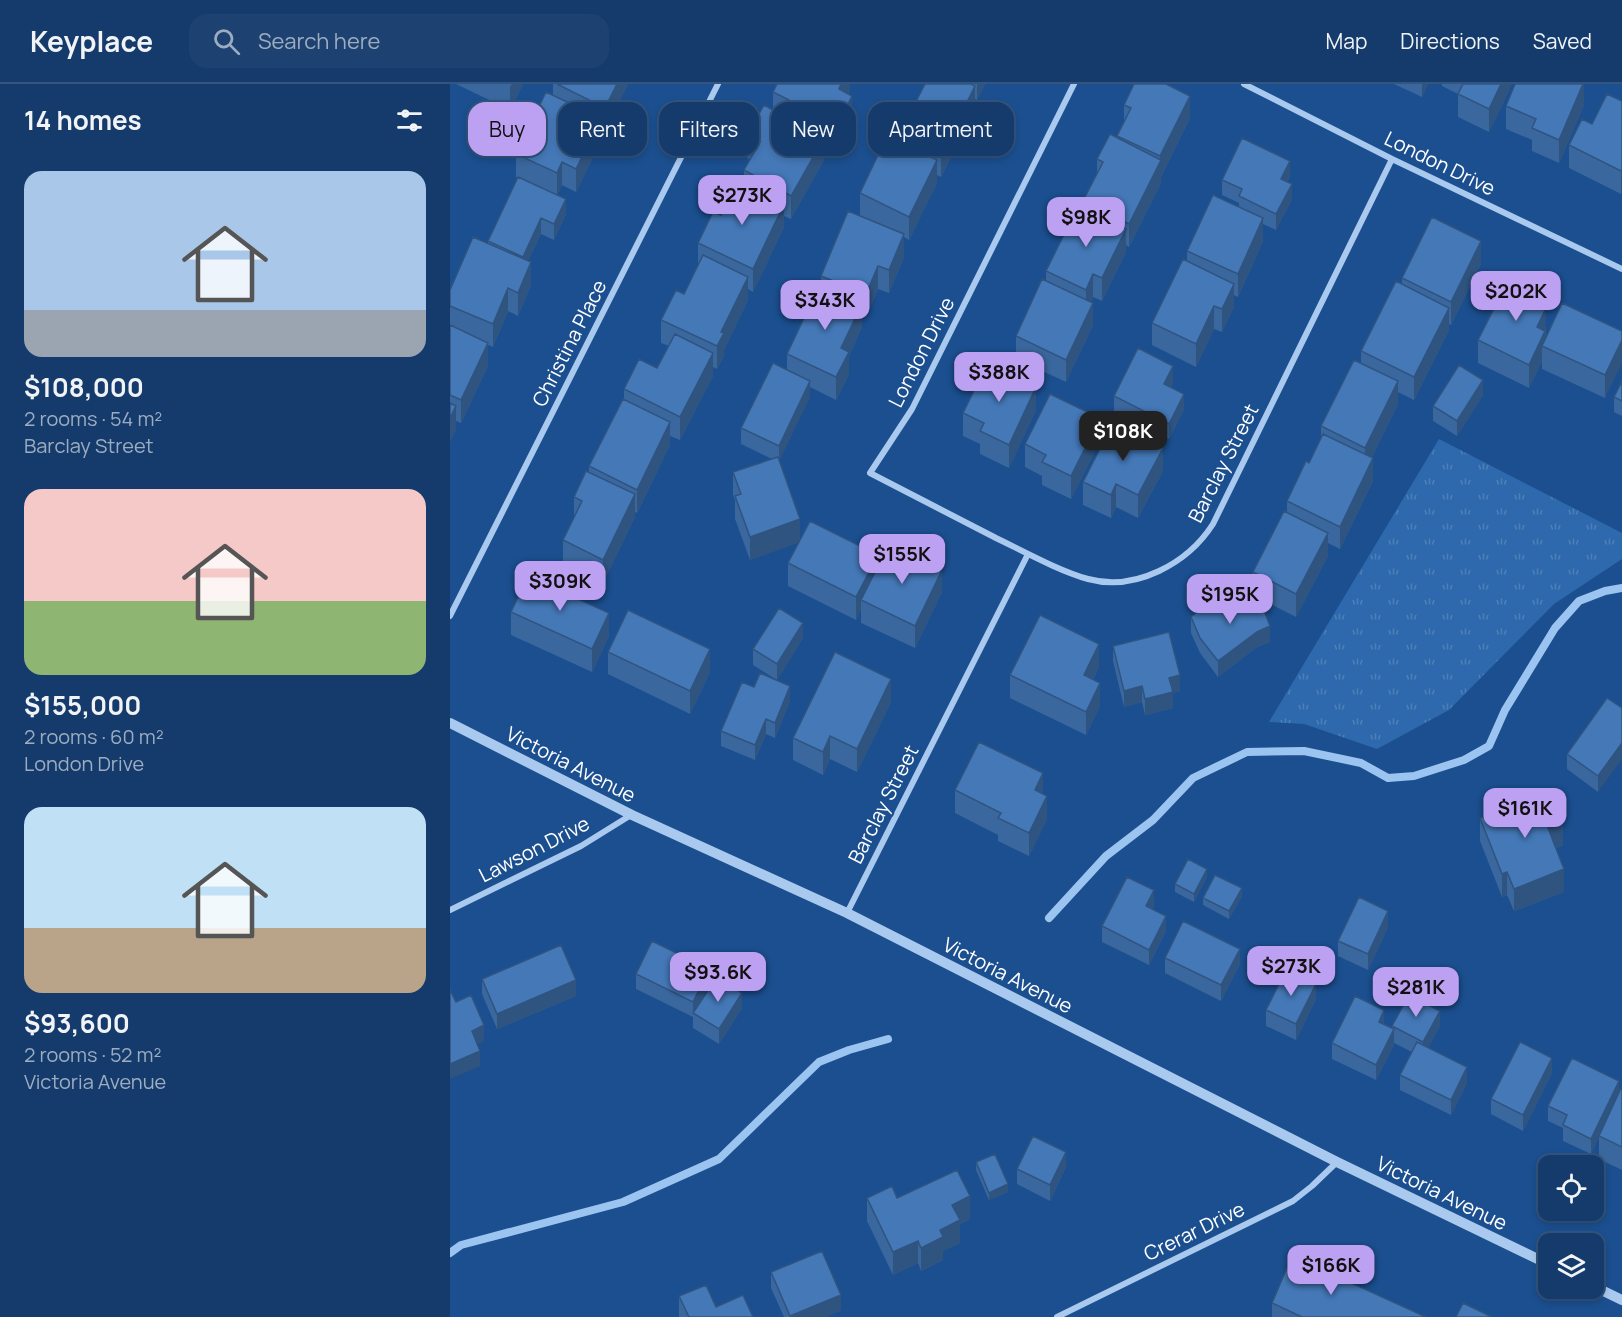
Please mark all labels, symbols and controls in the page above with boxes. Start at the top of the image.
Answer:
search box [189,14,609,68]
text: Keyplace [30,22,153,60]
icon: search [210,25,243,58]
text: Search here [258,26,380,56]
text: Map [1326,27,1367,55]
text: Directions [1400,27,1500,55]
text: Saved [1533,27,1592,55]
text: 14 homes [24,102,142,138]
chip: Buy [468,102,546,156]
chip: Rent [558,102,647,156]
chip: Filters [659,102,759,156]
chip: New [771,102,856,156]
chip: Apartment [868,102,1014,156]
icon: filters [393,104,426,137]
street label: London Drive [1380,125,1500,201]
pin: $273K [700,175,784,226]
text: $273K [712,181,772,208]
pin: $98K [1050,197,1122,248]
text: $98K [1061,203,1111,230]
icon: home [171,210,279,318]
pin: $202K [1474,271,1558,322]
street label: Christina Place [526,275,612,411]
text: $202K [1485,277,1547,304]
pin: $343K [783,280,867,331]
text: $343K [795,286,855,313]
street label: London Drive [882,292,960,412]
pin: $388K [957,352,1041,403]
text: $388K [968,358,1030,385]
text: $108,000 [24,369,144,405]
street label: Barclay Street [1182,399,1264,527]
text: 2 rooms · 54 m² [24,405,162,432]
pin: $108K [1081,411,1165,462]
text: $108K [1093,417,1153,444]
text: Barclay Street [24,432,154,459]
icon: home [171,528,279,636]
pin: $155K [860,534,944,585]
text: $155K [873,540,931,567]
pin: $309K [518,561,602,612]
text: $309K [529,567,591,594]
pin: $195K [1188,574,1272,625]
text: $195K [1201,580,1259,607]
text: $155,000 [24,687,141,723]
street label: Victoria Avenue [501,720,641,808]
text: 2 rooms · 60 m² [24,723,164,750]
street label: Barclay Street [842,740,924,868]
text: London Drive [24,750,144,777]
pin: $161K [1483,788,1567,839]
text: $161K [1497,794,1553,821]
street label: Lawson Drive [474,810,594,888]
icon: home [171,846,279,954]
street label: Victoria Avenue [938,931,1078,1019]
pin: $273K [1249,946,1333,997]
pin: $93.6K [669,952,767,1003]
text: $273K [1261,952,1321,979]
text: $93.6K [684,958,752,985]
pin: $281K [1374,967,1458,1018]
text: $281K [1387,973,1445,1000]
text: $93,600 [24,1005,130,1041]
text: 2 rooms · 52 m² [24,1041,161,1068]
text: Victoria Avenue [24,1068,166,1095]
street label: Victoria Avenue [1372,1150,1512,1236]
map controls [1538,1155,1604,1299]
button: locate [1538,1155,1604,1221]
street label: Crerar Drive [1139,1195,1249,1267]
button: layers [1538,1233,1604,1299]
pin: $166K [1289,1245,1373,1296]
text: $166K [1301,1251,1361,1278]

